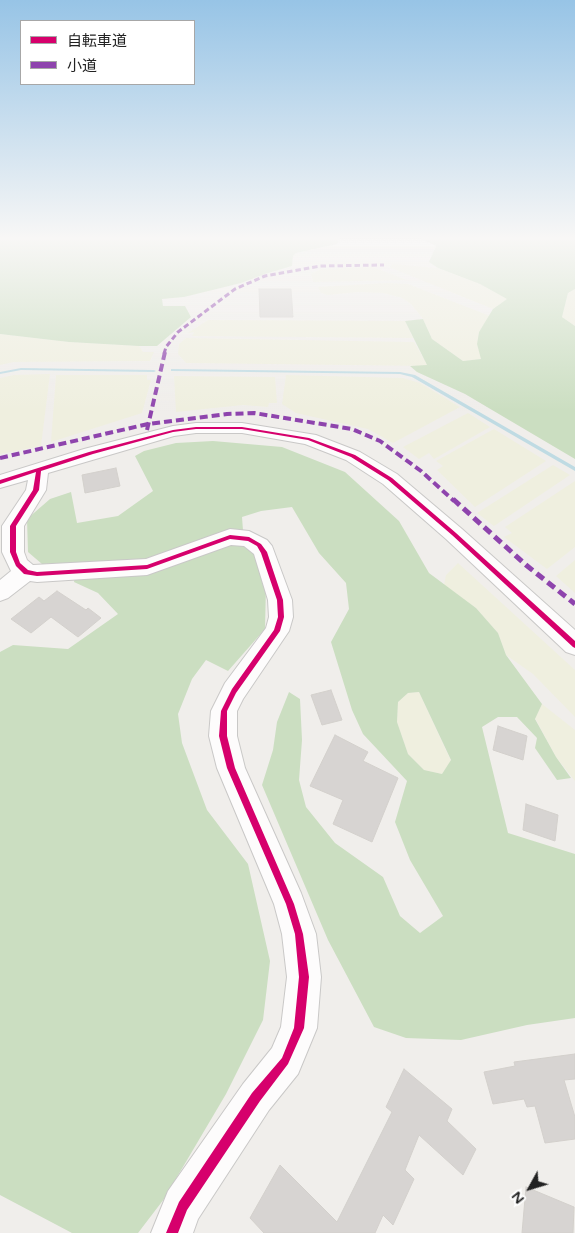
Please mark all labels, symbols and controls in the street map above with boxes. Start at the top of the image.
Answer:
legend [20,20,195,85]
text: 自転車道 [67,32,127,50]
text: 小道 [67,57,97,75]
north arrow [505,1163,555,1213]
text: N [508,1188,528,1207]

